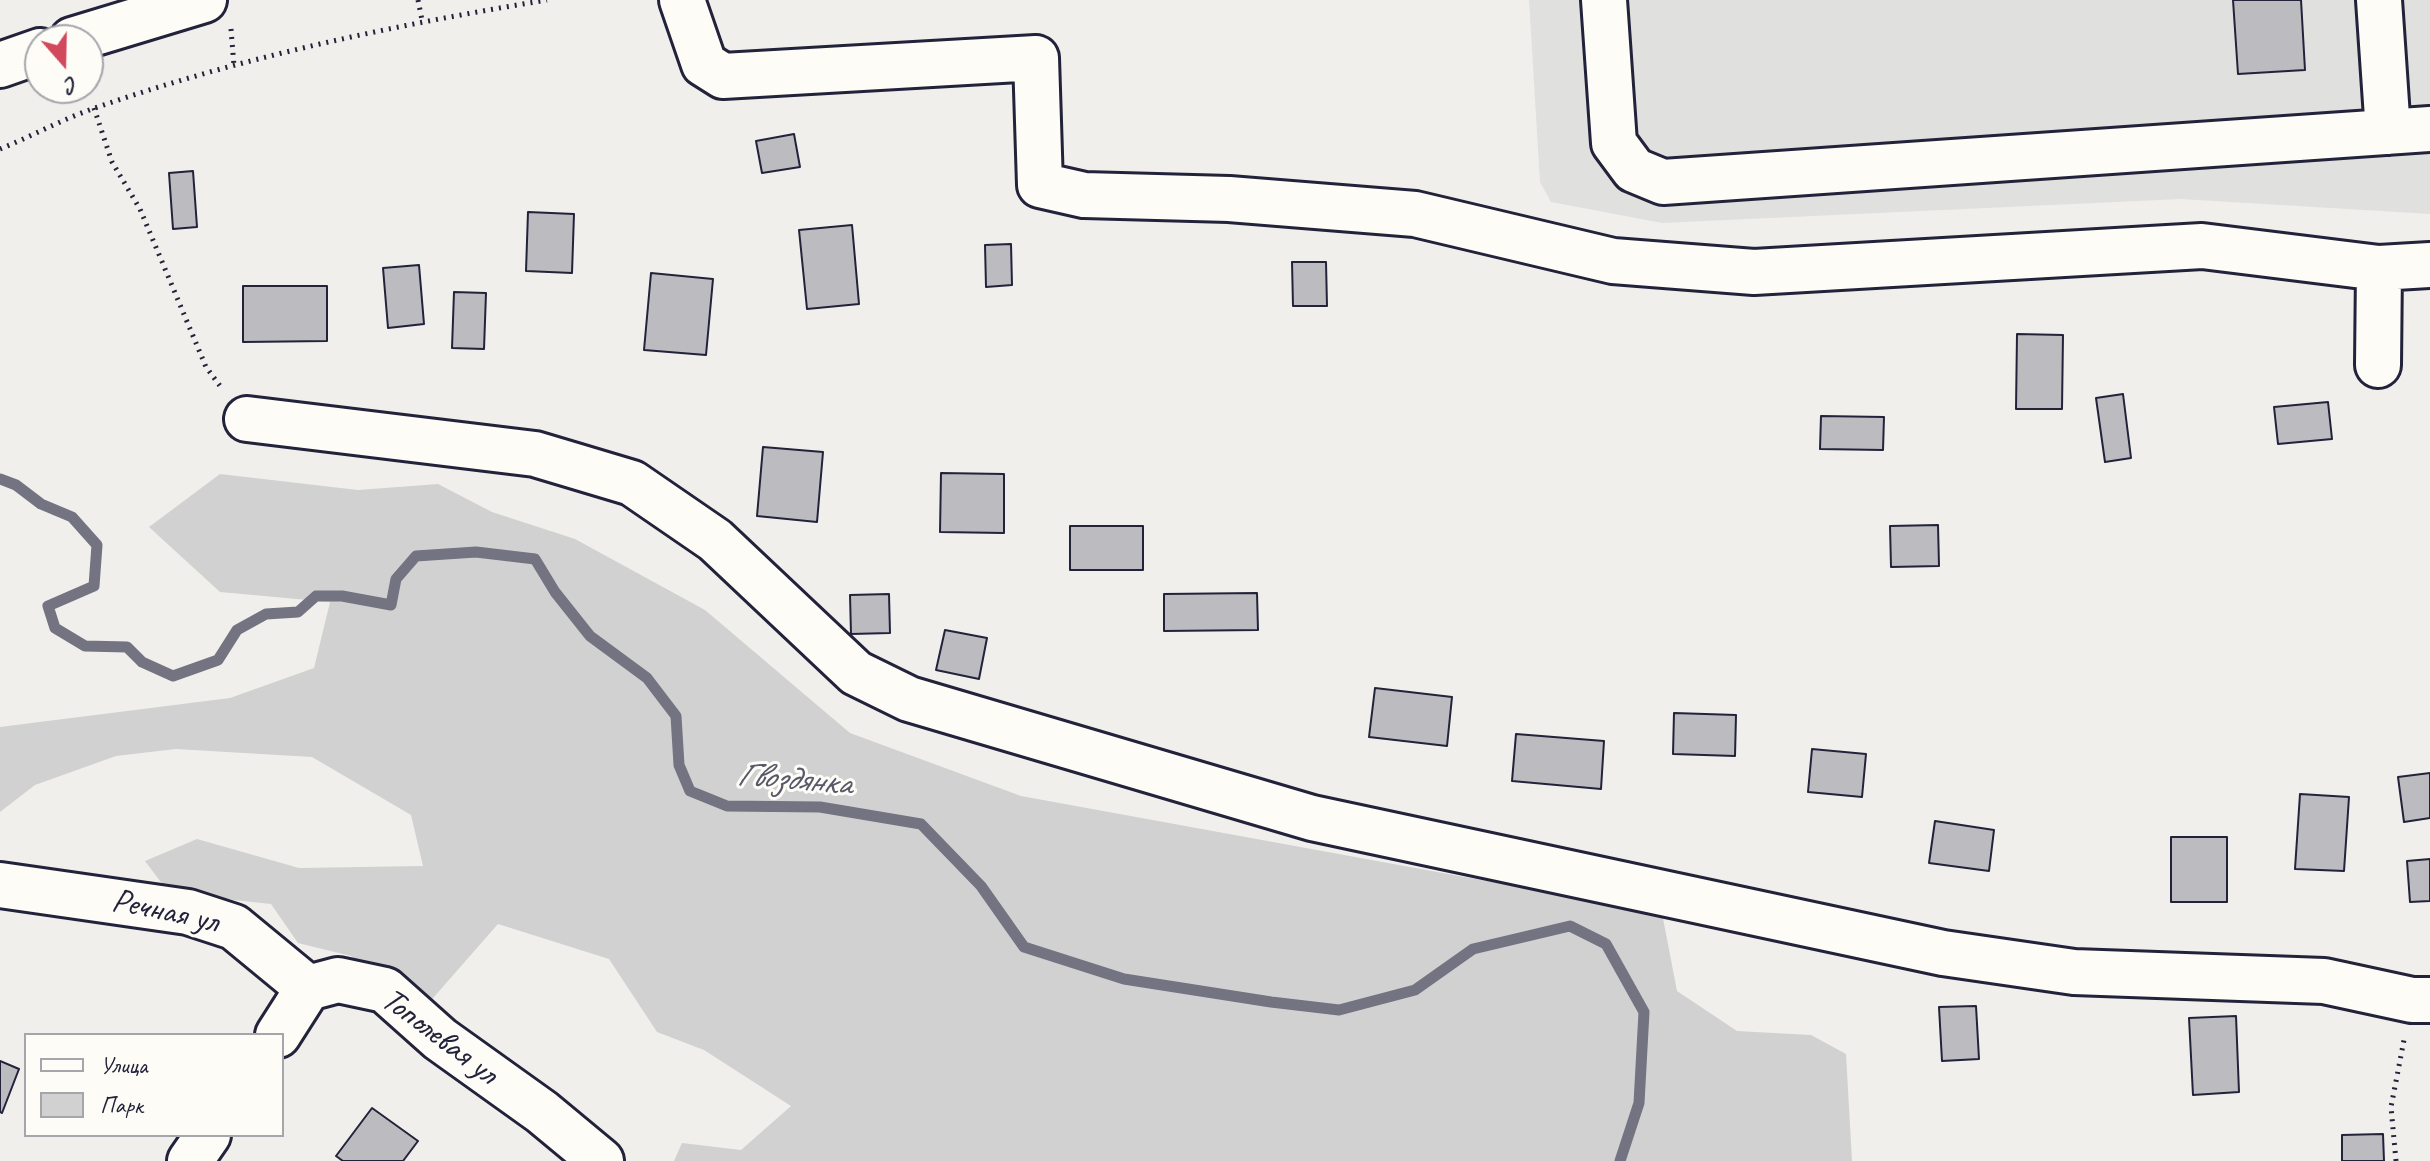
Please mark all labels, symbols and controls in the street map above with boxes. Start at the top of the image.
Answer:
north arrow [24,24,104,104]
text: С [62,70,81,100]
water label: Гвоздянка [735,753,853,807]
street label: Речная ул [108,881,222,943]
street label: Тополевая ул [372,980,506,1094]
legend [24,1033,284,1137]
text: Улица [100,1050,148,1080]
text: Парк [100,1090,143,1120]

